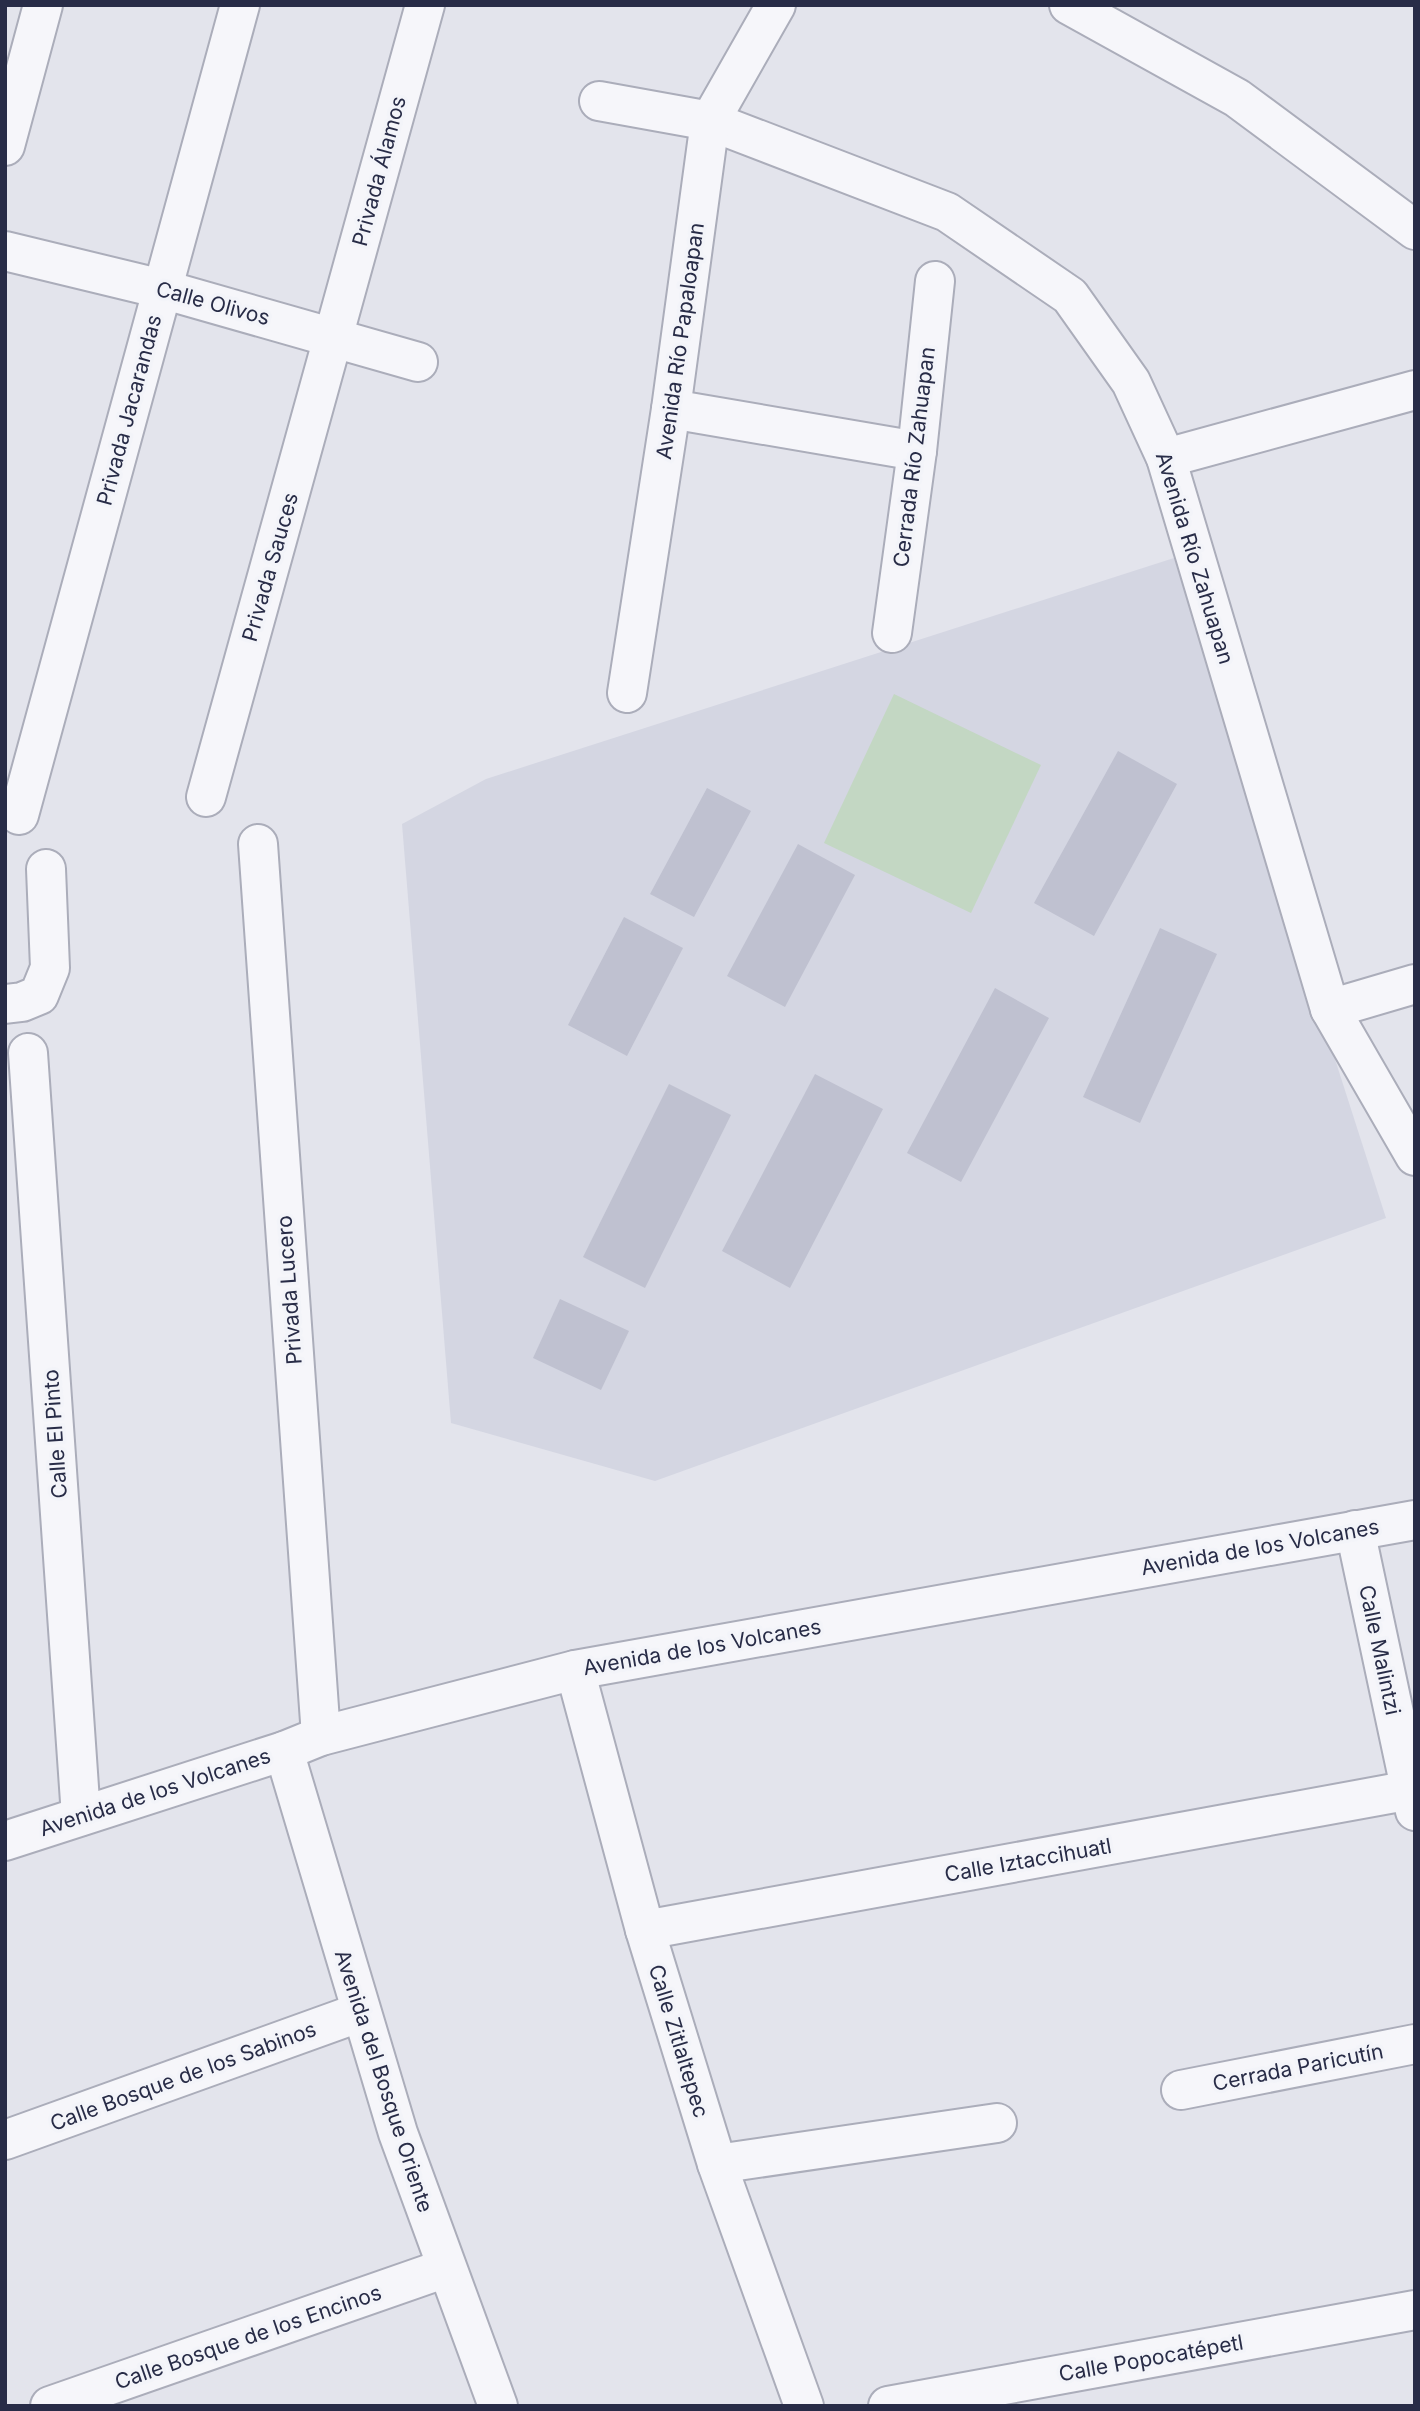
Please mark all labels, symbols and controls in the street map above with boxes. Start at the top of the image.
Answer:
street label: Privada Álamos [346,93,411,249]
street label: Avenida Río Papaloapan [651,221,709,461]
street label: Calle Olivos [153,276,273,330]
street label: Privada Jacarandas [92,312,166,508]
street label: Cerrada Río Zahuapan [888,345,940,569]
street label: Avenida Río Zahuapan [1151,449,1239,667]
street label: Privada Sauces [237,490,303,644]
street label: Privada Lucero [271,1215,307,1365]
street label: Calle El Pinto [38,1369,72,1499]
street label: Avenida de los Volcanes [1139,1514,1381,1580]
street label: Calle Malintzi [1354,1583,1406,1717]
street label: Avenida de los Volcanes [581,1614,823,1680]
street label: Avenida de los Volcanes [36,1743,274,1841]
street label: Calle Iztaccihuatl [943,1833,1113,1887]
street label: Avenida del Bosque Oriente [330,1947,438,2215]
street label: Calle Zitlaltepec [644,1961,714,2121]
street label: Calle Bosque de los Sabinos [47,2016,319,2136]
street label: Cerrada Paricutín [1211,2038,1385,2096]
street label: Calle Bosque de los Encinos [111,2280,385,2394]
street label: Calle Popocatépetl [1057,2329,1245,2387]

